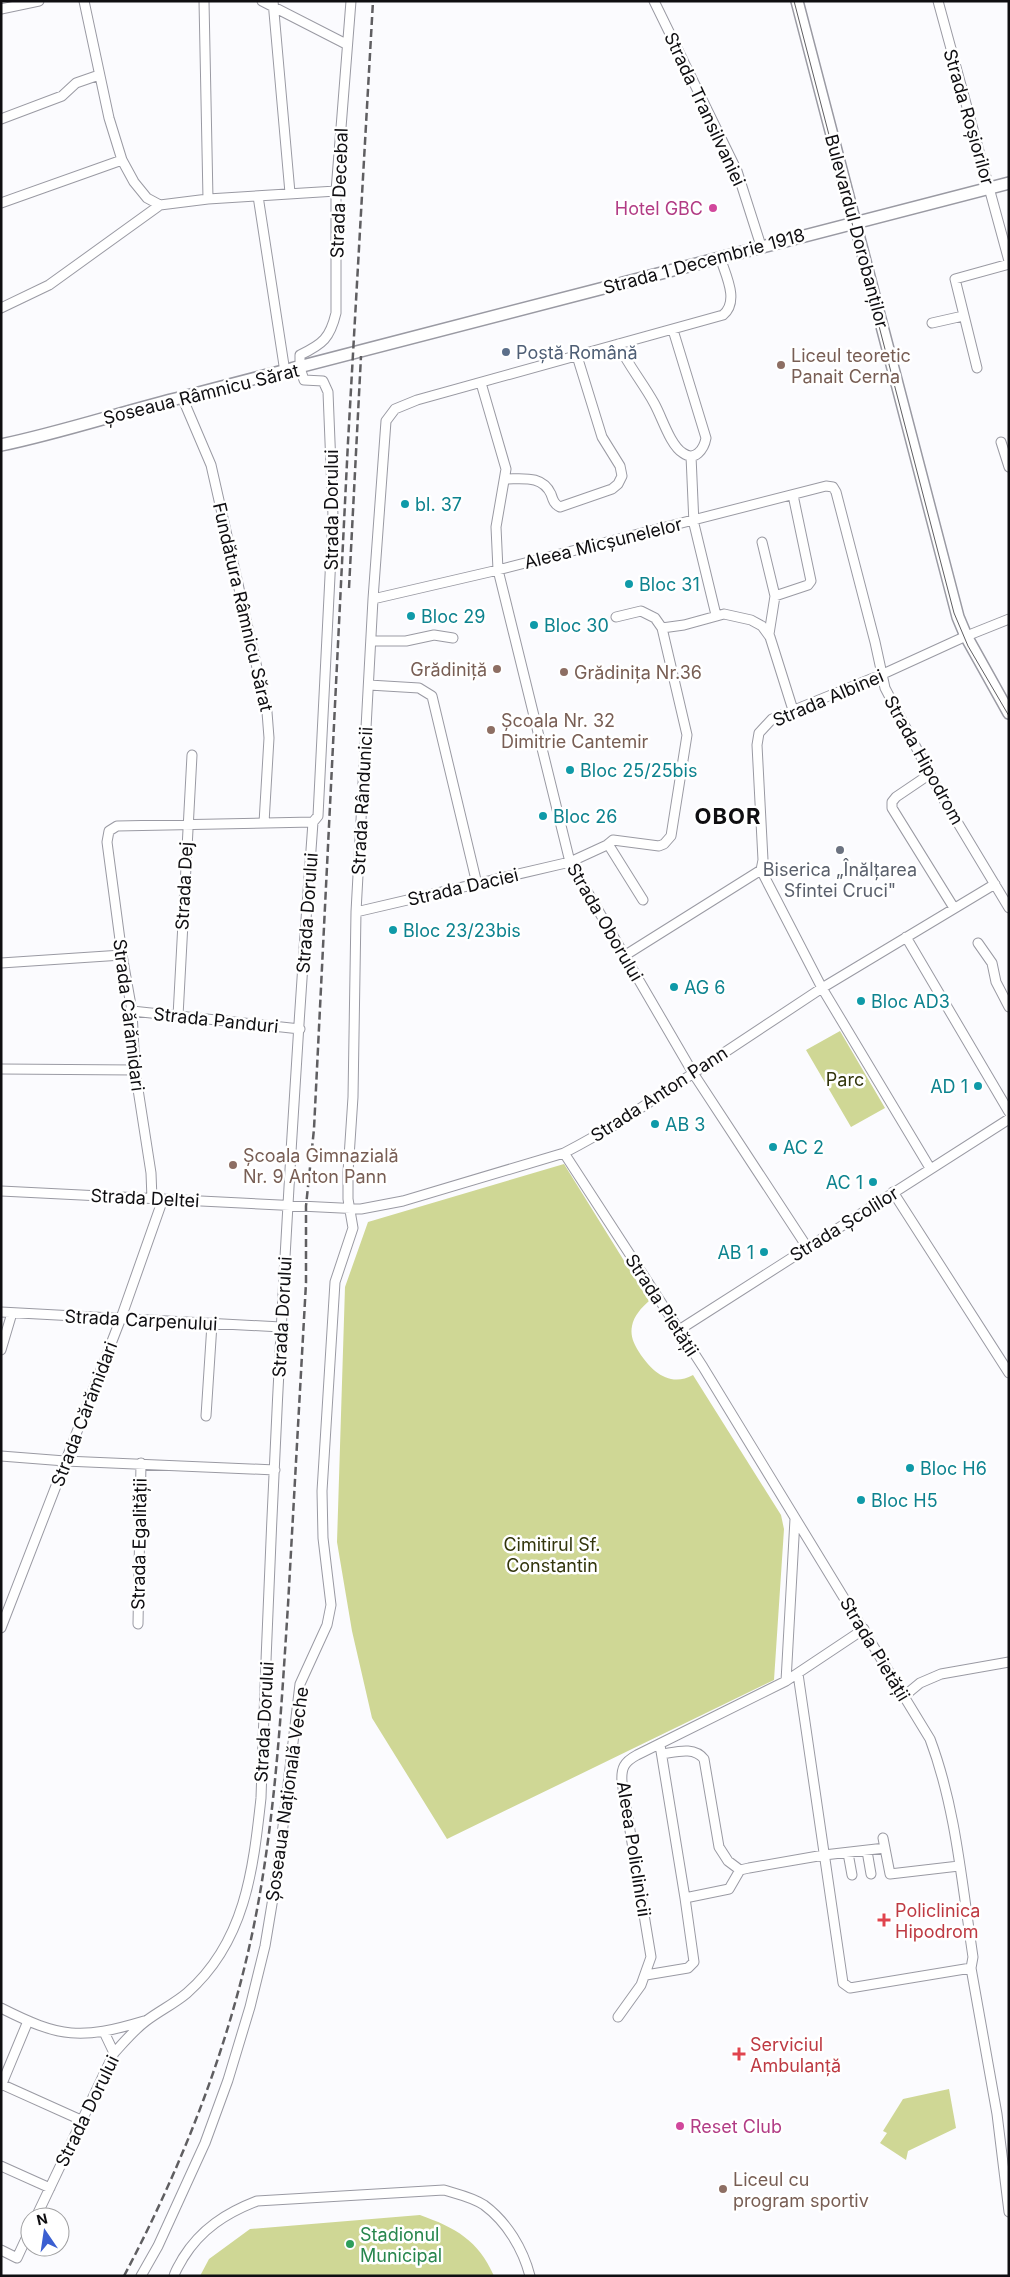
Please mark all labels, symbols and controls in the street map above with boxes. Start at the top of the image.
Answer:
street label: Strada Transilvaniei [660,29,750,189]
street label: Strada Roșiorilor [939,47,999,188]
street label: Strada Decebal [326,127,352,259]
street label: Bulevardul Dorobanților [820,132,893,331]
place label: Hotel GBC [615,198,703,219]
marker: Hotel GBC [707,202,719,214]
street label: Strada 1 Decembrie 1918 [601,224,807,298]
place label: Poștă Română [516,342,638,364]
place label: Liceul teoretic Panait Cerna [791,345,911,387]
marker: Poștă Română [500,346,512,358]
street label: Șoseaua Râmnicu Sărat [101,359,302,429]
marker: Liceul teoretic Panait Cerna [775,359,787,371]
street label: Strada Dorului [321,449,342,571]
place label: bl. 37 [415,494,462,515]
marker: bl. 37 [399,498,411,510]
street label: Fundătura Râmnicu Sărat [209,501,277,714]
street label: Aleea Micșunelelor [522,513,685,574]
place label: Bloc 31 [639,574,700,595]
marker: Bloc 31 [623,578,635,590]
place label: Bloc 29 [421,606,485,627]
marker: Bloc 29 [405,610,417,622]
place label: Bloc 30 [544,615,609,636]
marker: Bloc 30 [528,619,540,631]
place label: Grădiniță [410,659,487,681]
place label: Grădinița Nr.36 [574,662,702,684]
marker: Grădiniță [491,663,503,675]
street label: Strada Albinei [770,665,886,731]
marker: Grădinița Nr.36 [558,666,570,678]
street label: Strada Hipodrom [880,692,968,828]
place label: Școala Nr. 32 Dimitrie Cantemir [501,710,649,752]
marker: Școala Nr. 32 Dimitrie Cantemir [485,724,497,736]
street label: Strada Rândunicii [348,726,376,876]
place label: Bloc 25/25bis [580,760,697,781]
marker: Bloc 25/25bis [564,764,576,776]
district label: OBOR [695,803,761,829]
place label: Bloc 26 [553,806,617,827]
marker: Bloc 26 [537,810,549,822]
street label: Strada Dej [171,841,197,931]
marker: Biserica „Înălțarea Sfintei Cruci" [834,844,846,856]
street label: Strada Dorului [292,852,322,974]
place label: Biserica „Înălțarea Sfintei Cruci" [763,858,917,901]
street label: Strada Oborului [563,859,647,985]
street label: Strada Daciei [406,864,520,910]
place label: Bloc 23/23bis [403,920,521,941]
marker: Bloc 23/23bis [387,924,399,936]
street label: Strada Cărămidari [109,938,149,1092]
place label: AG 6 [684,977,725,998]
marker: AG 6 [668,981,680,993]
place label: Bloc AD3 [871,991,950,1012]
marker: Bloc AD3 [855,995,867,1007]
street label: Strada Panduri [152,1003,280,1037]
street label: Strada Anton Pann [587,1042,731,1146]
park label: Parc [826,1069,864,1090]
place label: AD 1 [930,1076,968,1097]
marker: AD 1 [972,1080,984,1092]
place label: AB 3 [665,1114,705,1135]
marker: AB 3 [649,1118,661,1130]
place label: AC 2 [783,1137,824,1158]
marker: AC 2 [767,1141,779,1153]
place label: Școala Gimnazială Nr. 9 Anton Pann [243,1145,399,1187]
marker: Școala Gimnazială Nr. 9 Anton Pann [227,1159,239,1171]
place label: AC 1 [826,1172,863,1193]
marker: AC 1 [867,1176,879,1188]
street label: Strada Școlilor [786,1182,903,1267]
street label: Strada Deltei [90,1185,200,1211]
place label: AB 1 [717,1242,754,1263]
marker: AB 1 [758,1246,770,1258]
street label: Strada Pietății [620,1250,703,1361]
street label: Strada Dorului [268,1256,296,1378]
street label: Strada Carpenului [64,1306,218,1334]
street label: Strada Cărămidari [47,1339,121,1489]
place label: Bloc H6 [920,1458,987,1479]
marker: Bloc H6 [904,1462,916,1474]
street label: Strada Egalității [127,1478,152,1610]
place label: Bloc H5 [871,1490,938,1511]
marker: Bloc H5 [855,1494,867,1506]
park label: Cimitirul Sf. Constantin [503,1534,601,1576]
street label: Strada Pietății [835,1593,914,1705]
street label: Strada Dorului [250,1661,278,1783]
street label: Șoseaua Națională Veche [262,1685,313,1903]
street label: Aleea Policlinicii [613,1780,655,1918]
place label: Policlinica Hipodrom [895,1900,980,1942]
marker: Policlinica Hipodrom [877,1913,891,1927]
place label: Serviciul Ambulanță [750,2034,841,2077]
marker: Serviciul Ambulanță [732,2047,746,2061]
street label: Strada Dorului [51,2052,123,2170]
place label: Reset Club [690,2116,782,2137]
marker: Reset Club [674,2120,686,2132]
place label: Liceul cu program sportiv [733,2169,869,2211]
marker: Liceul cu program sportiv [717,2183,729,2195]
north arrow [20,2207,70,2257]
text: N [35,2209,49,2228]
place label: Stadionul Municipal [360,2224,442,2266]
marker: Stadionul Municipal [344,2238,356,2250]

